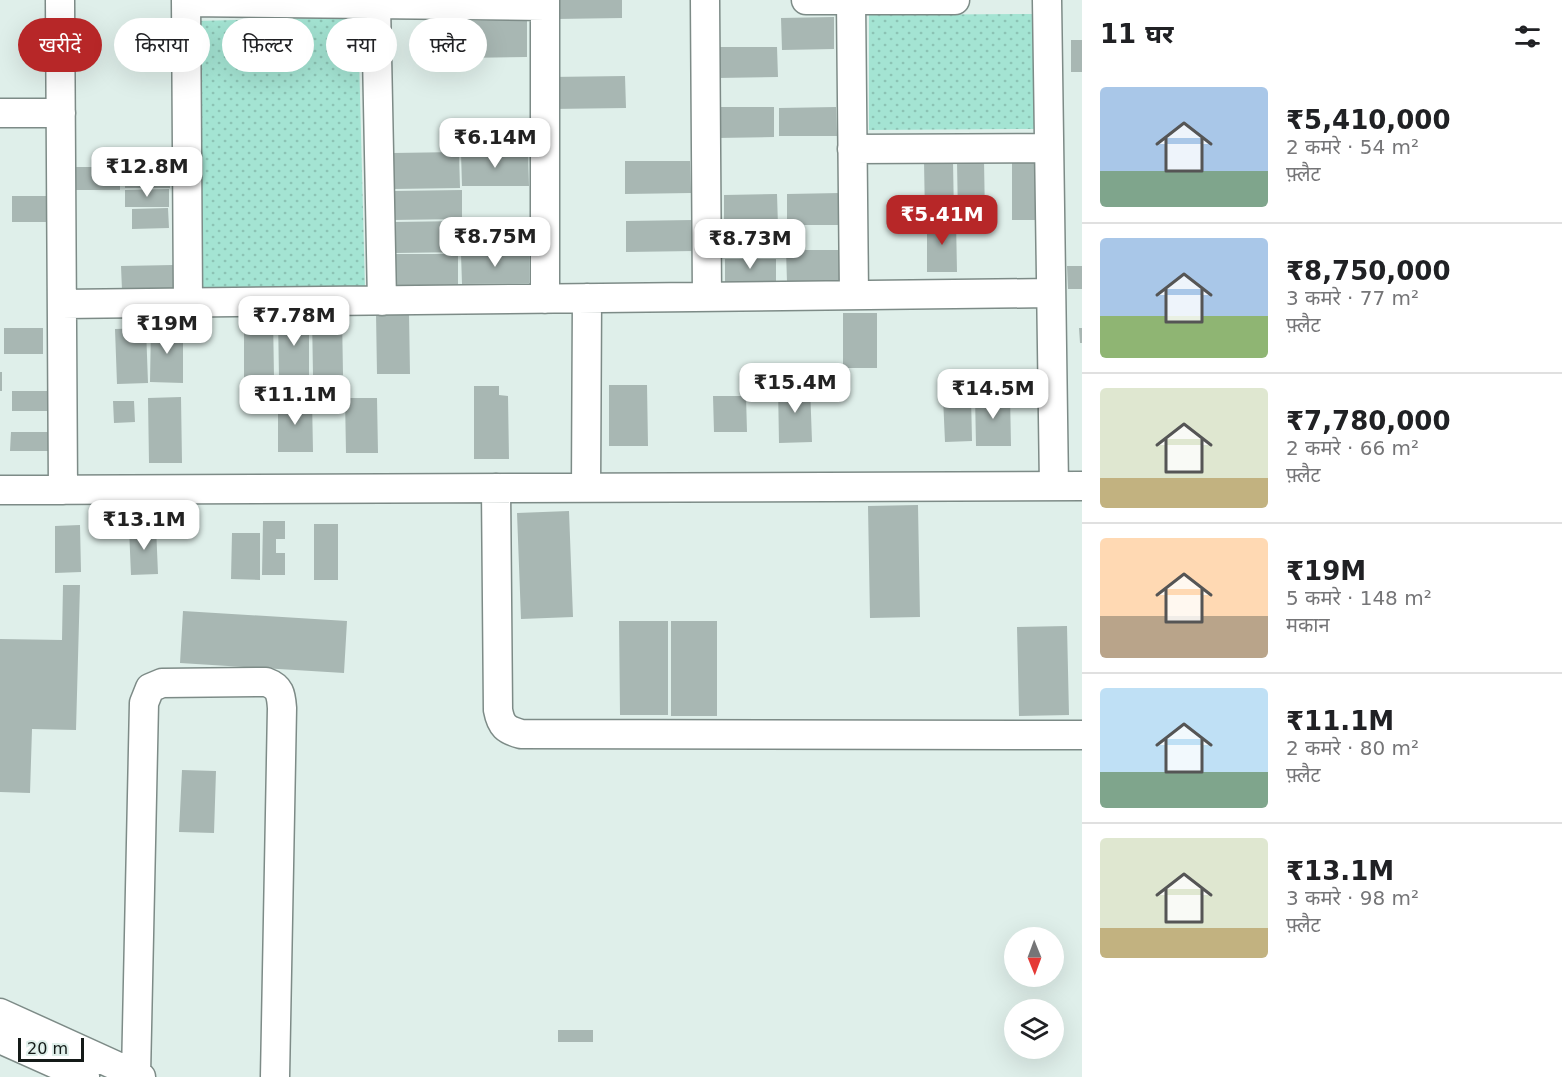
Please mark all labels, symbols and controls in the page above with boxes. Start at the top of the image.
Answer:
chip: खरीदें [18,18,102,72]
chip: किराया [114,18,210,72]
chip: फ़िल्टर [222,18,314,72]
chip: नया [326,18,397,72]
chip: फ़्लैट [409,18,487,72]
text: 11 घर [1100,19,1174,49]
icon: filters [1511,20,1544,53]
text: ₹5,410,000 [1286,105,1450,135]
icon: home [1148,111,1220,183]
pin: ₹6.14M [446,118,544,169]
text: ₹6.14M [453,125,537,149]
text: 2 कमरे · 54 m² [1286,135,1419,159]
pin: ₹12.8M [98,147,196,198]
text: ₹12.8M [105,154,189,178]
text: फ़्लैट [1286,162,1321,186]
pin: ₹5.41M [893,195,991,246]
text: ₹5.41M [900,202,984,226]
pin: ₹8.75M [446,217,544,268]
pin: ₹8.73M [701,219,799,270]
text: ₹8.75M [453,224,537,248]
text: ₹8.73M [708,226,792,250]
text: ₹8,750,000 [1286,256,1450,286]
icon: home [1148,262,1220,334]
text: 3 कमरे · 77 m² [1286,286,1419,310]
pin: ₹7.78M [245,296,343,347]
text: ₹7.78M [252,303,336,327]
pin: ₹19M [131,304,203,355]
text: ₹19M [136,311,198,335]
text: फ़्लैट [1286,313,1321,337]
pin: ₹15.4M [746,363,844,414]
pin: ₹14.5M [944,369,1042,420]
text: ₹15.4M [753,370,837,394]
pin: ₹11.1M [246,375,344,426]
text: ₹14.5M [951,376,1035,400]
text: ₹11.1M [253,382,337,406]
text: ₹7,780,000 [1286,406,1450,436]
icon: home [1148,412,1220,484]
text: 2 कमरे · 66 m² [1286,436,1419,460]
text: फ़्लैट [1286,463,1321,487]
pin: ₹13.1M [95,500,193,551]
text: ₹13.1M [102,507,186,531]
text: ₹19M [1286,556,1366,586]
icon: home [1148,562,1220,634]
text: 5 कमरे · 148 m² [1286,586,1432,610]
text: मकान [1286,613,1330,637]
text: ₹11.1M [1286,706,1394,736]
icon: home [1148,712,1220,784]
text: 2 कमरे · 80 m² [1286,736,1419,760]
text: फ़्लैट [1286,763,1321,787]
text: ₹13.1M [1286,856,1394,886]
icon: home [1148,862,1220,934]
text: 3 कमरे · 98 m² [1286,886,1419,910]
text: फ़्लैट [1286,913,1321,937]
north arrow [1004,927,1064,987]
map controls [1004,927,1064,1059]
button: layers [1004,999,1064,1059]
scale bar [18,1035,84,1062]
text: 20 m [27,1039,68,1058]

